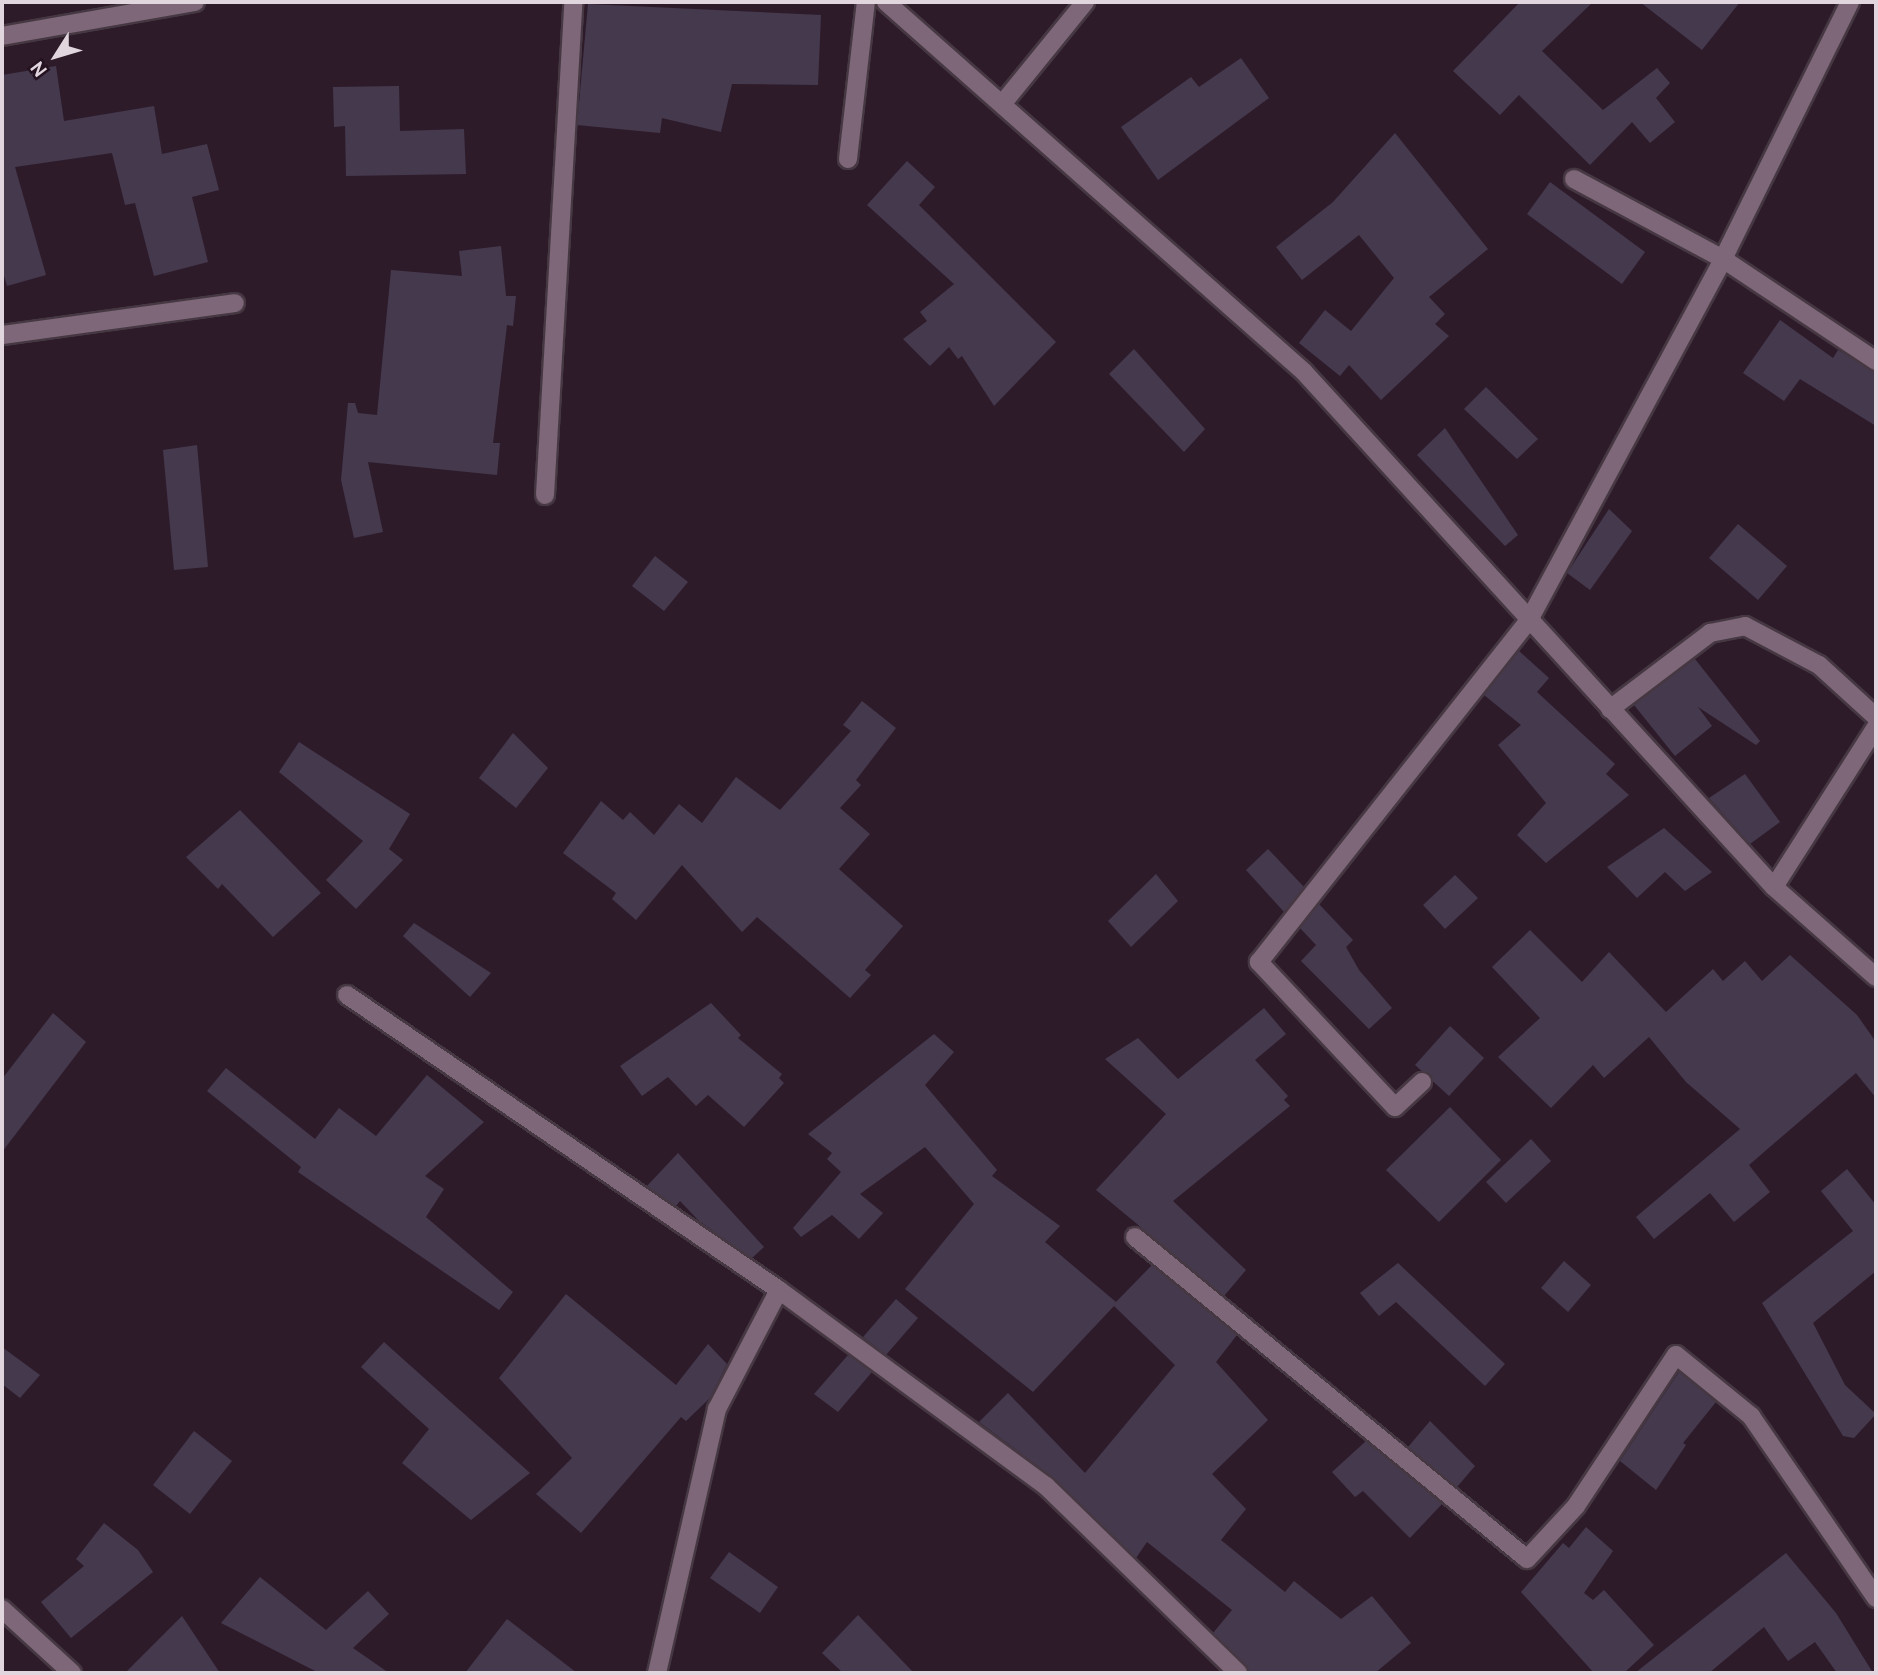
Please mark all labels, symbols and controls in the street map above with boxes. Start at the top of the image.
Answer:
north arrow [21,21,91,91]
text: N [26,57,52,81]

